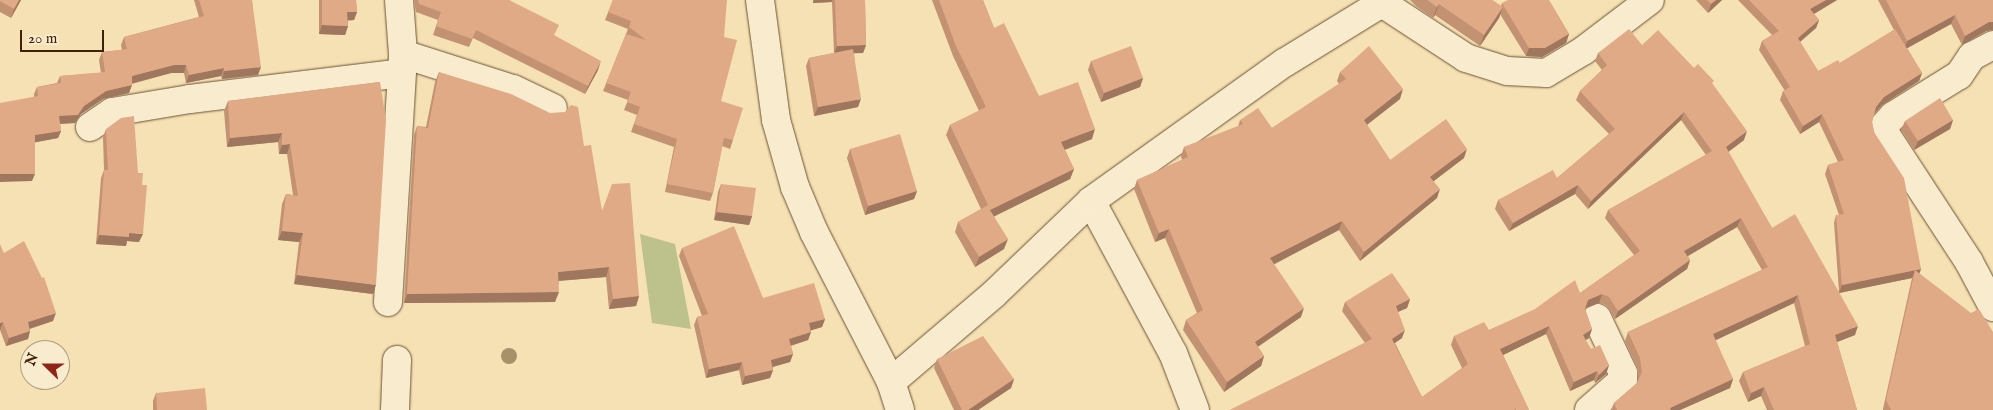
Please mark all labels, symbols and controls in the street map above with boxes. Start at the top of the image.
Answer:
scale bar [22,20,106,52]
text: 20 m [28,29,57,48]
north arrow [20,340,70,390]
text: N [21,351,43,369]

